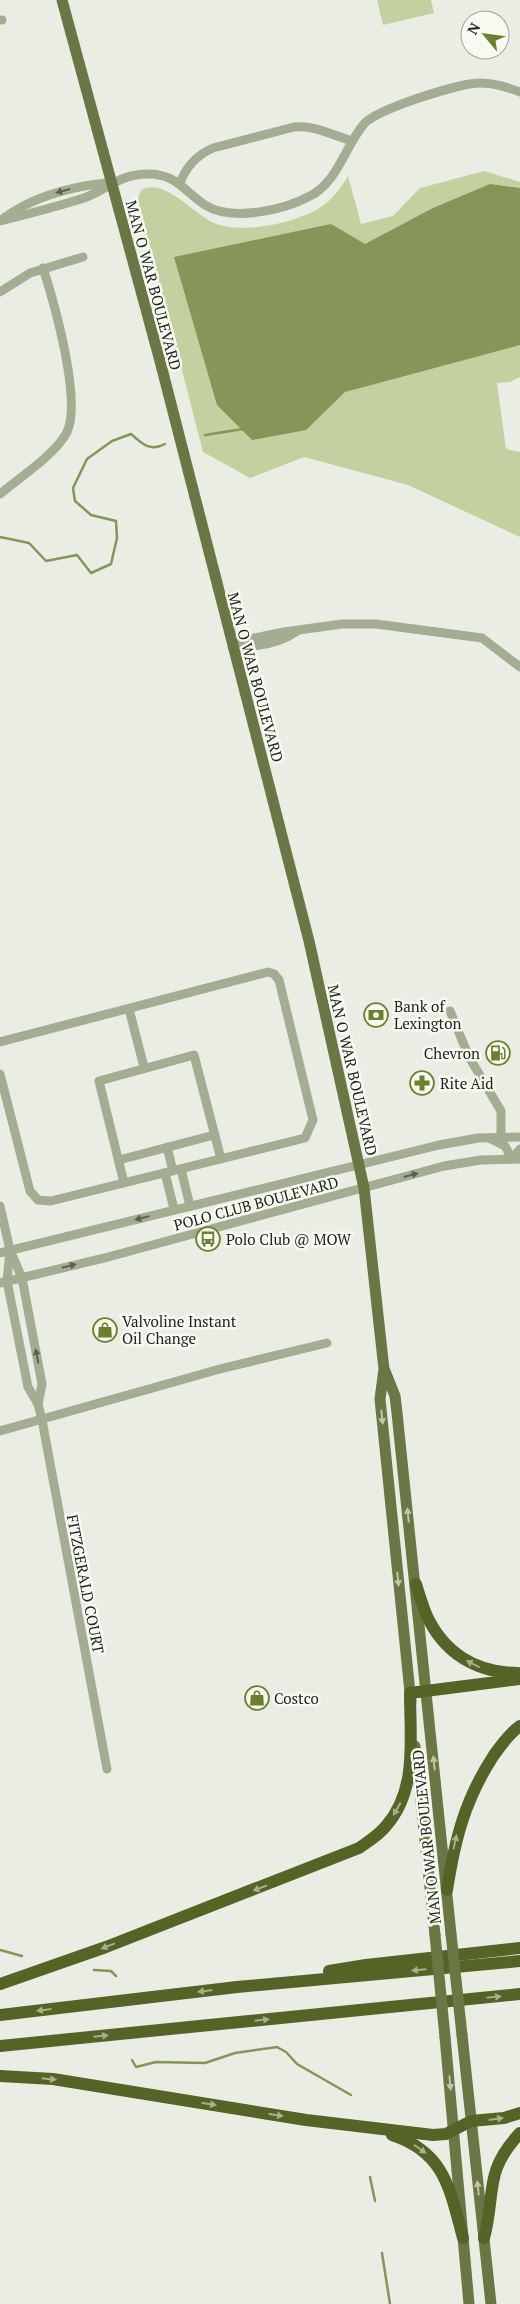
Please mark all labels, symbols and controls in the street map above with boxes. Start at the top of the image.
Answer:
north arrow [460,10,510,60]
text: N [462,19,484,38]
one-way arrow [56,187,71,195]
street label: MAN O WAR BOULEVARD [122,198,186,372]
street label: MAN O WAR BOULEVARD [224,590,288,764]
street label: MAN O WAR BOULEVARD [324,982,382,1158]
place label: Bank of Lexington [394,996,461,1033]
bank icon: Bank of Lexington [363,1002,389,1028]
fuel station icon: Chevron [485,1040,511,1066]
place label: Chevron [424,1043,480,1063]
pharmacy icon: Rite Aid [409,1070,435,1096]
place label: Rite Aid [440,1073,494,1093]
one-way arrow [403,1170,418,1178]
street label: POLO CLUB BOULEVARD [171,1171,341,1235]
one-way arrow [134,1214,149,1222]
bus stop icon: Polo Club @ MOW [195,1226,221,1252]
place label: Polo Club @ MOW [226,1229,352,1249]
one-way arrow [61,1262,77,1270]
place label: Valvoline Instant Oil Change [122,1311,237,1348]
shop icon: Valvoline Instant Oil Change [92,1317,118,1343]
one-way arrow [32,1347,40,1363]
one-way arrow [378,1410,386,1426]
one-way arrow [404,1506,412,1522]
street label: FITZGERALD COURT [63,1513,109,1655]
one-way arrow [395,1571,403,1587]
one-way arrow [466,1660,480,1668]
shop icon: Costco [244,1685,270,1711]
place label: Costco [274,1688,319,1708]
street label: MAN O WAR BOULEVARD [407,1749,445,1925]
one-way arrow [430,1755,438,1771]
one-way arrow [393,1803,402,1816]
one-way arrow [452,1833,460,1849]
one-way arrow [252,1884,267,1892]
one-way arrow [100,1942,115,1950]
one-way arrow [411,1967,427,1975]
one-way arrow [197,1987,213,1995]
one-way arrow [486,1993,502,2001]
one-way arrow [35,2006,51,2014]
one-way arrow [255,2016,271,2024]
one-way arrow [93,2032,109,2040]
one-way arrow [41,2075,57,2083]
one-way arrow [446,2076,454,2092]
one-way arrow [201,2101,217,2109]
one-way arrow [269,2111,285,2119]
one-way arrow [488,2115,504,2123]
one-way arrow [413,2144,426,2154]
one-way arrow [474,2180,482,2196]

